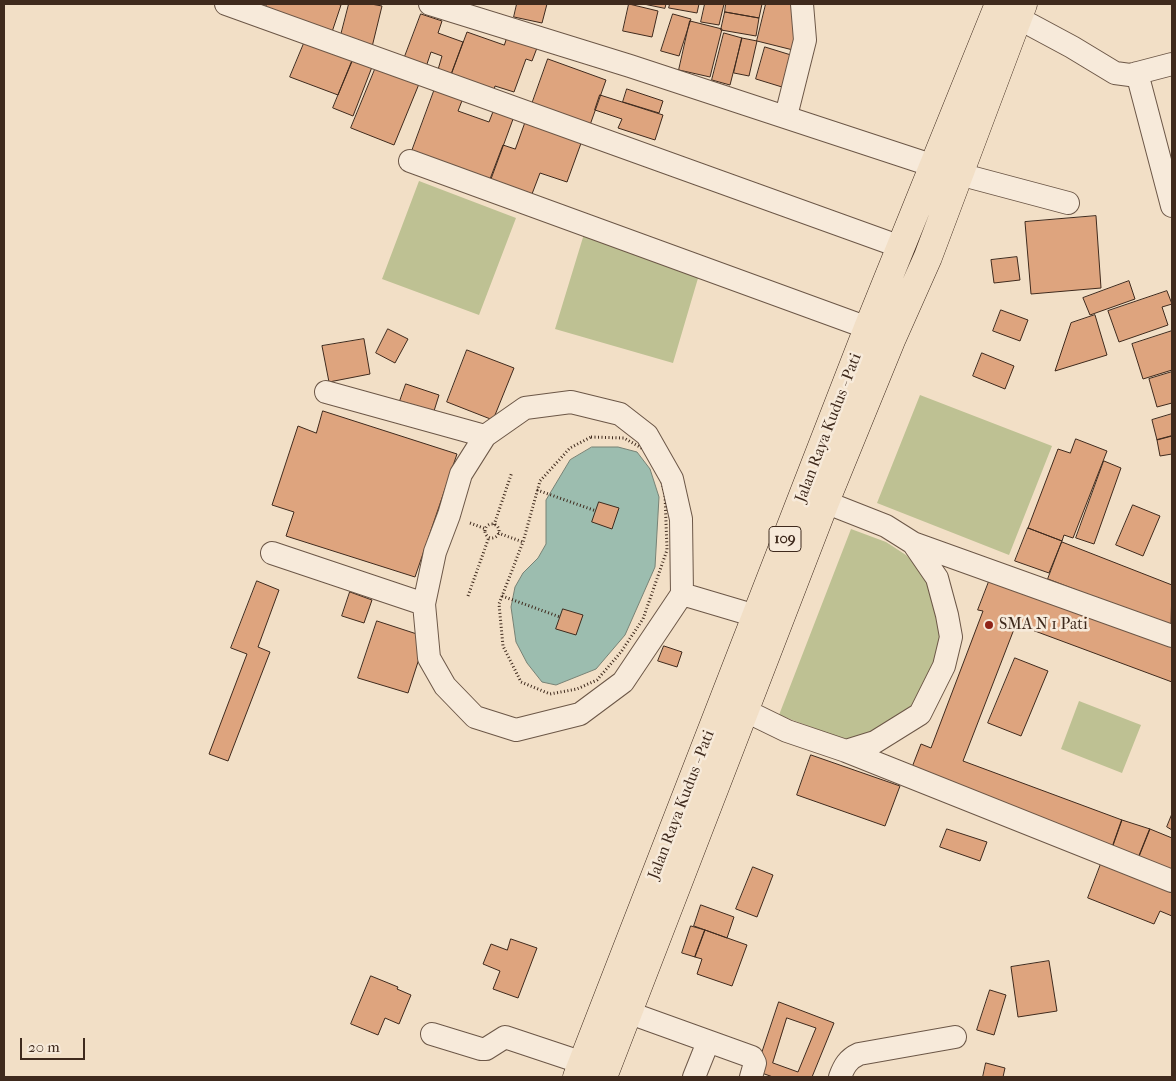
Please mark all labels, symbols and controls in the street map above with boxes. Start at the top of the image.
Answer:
street label: Jalan Raya Kudus - Pati [792,351,866,505]
road number: 109 [769,526,801,552]
place label: SMA N 1 Pati [999,615,1088,635]
marker: SMA N 1 Pati [983,619,995,631]
street label: Jalan Raya Kudus - Pati [645,728,719,882]
scale bar [22,1028,88,1060]
text: 20 m [28,1038,60,1056]

